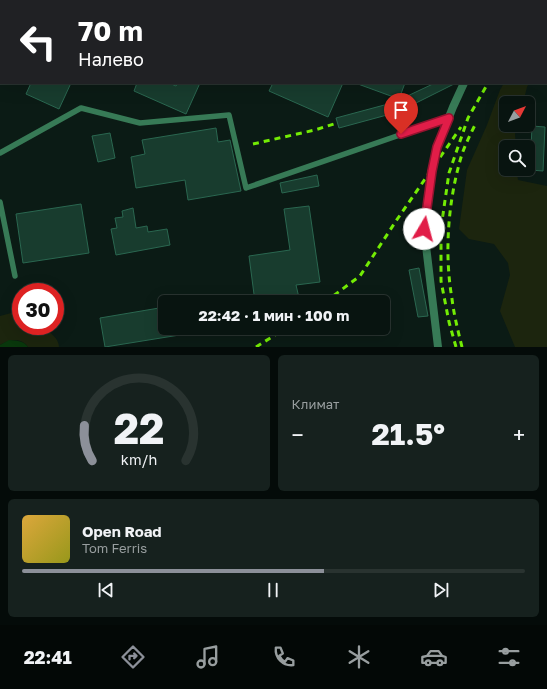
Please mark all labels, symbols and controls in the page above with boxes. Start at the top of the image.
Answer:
text: 70 m [78,14,143,47]
icon: left [12,16,64,68]
text: Налево [78,48,144,70]
pin [384,93,418,134]
north arrow [499,96,535,132]
map controls [499,96,535,176]
icon: arrive [390,99,412,121]
button: search [499,140,535,176]
position arrow [403,208,445,250]
speed limit sign: 30 [12,283,64,335]
text: 22:42 · 1 мин · 100 m [199,306,349,324]
text: Климат [292,396,339,412]
text: 22 [113,403,164,453]
text: 21.5° [372,416,445,452]
text: − [292,421,304,448]
text: + [513,421,525,448]
text: km/h [121,451,157,468]
text: Open Road [82,522,162,540]
text: Tom Ferris [82,540,147,556]
icon: previous [95,579,117,601]
icon: pause [262,579,284,601]
icon: next [430,579,452,601]
icon: directions [119,643,147,671]
icon: music [194,643,222,671]
icon: phone [270,643,298,671]
icon: climate [345,643,373,671]
icon: car [420,643,448,671]
icon: filters [495,643,523,671]
text: 22:41 [24,646,72,668]

